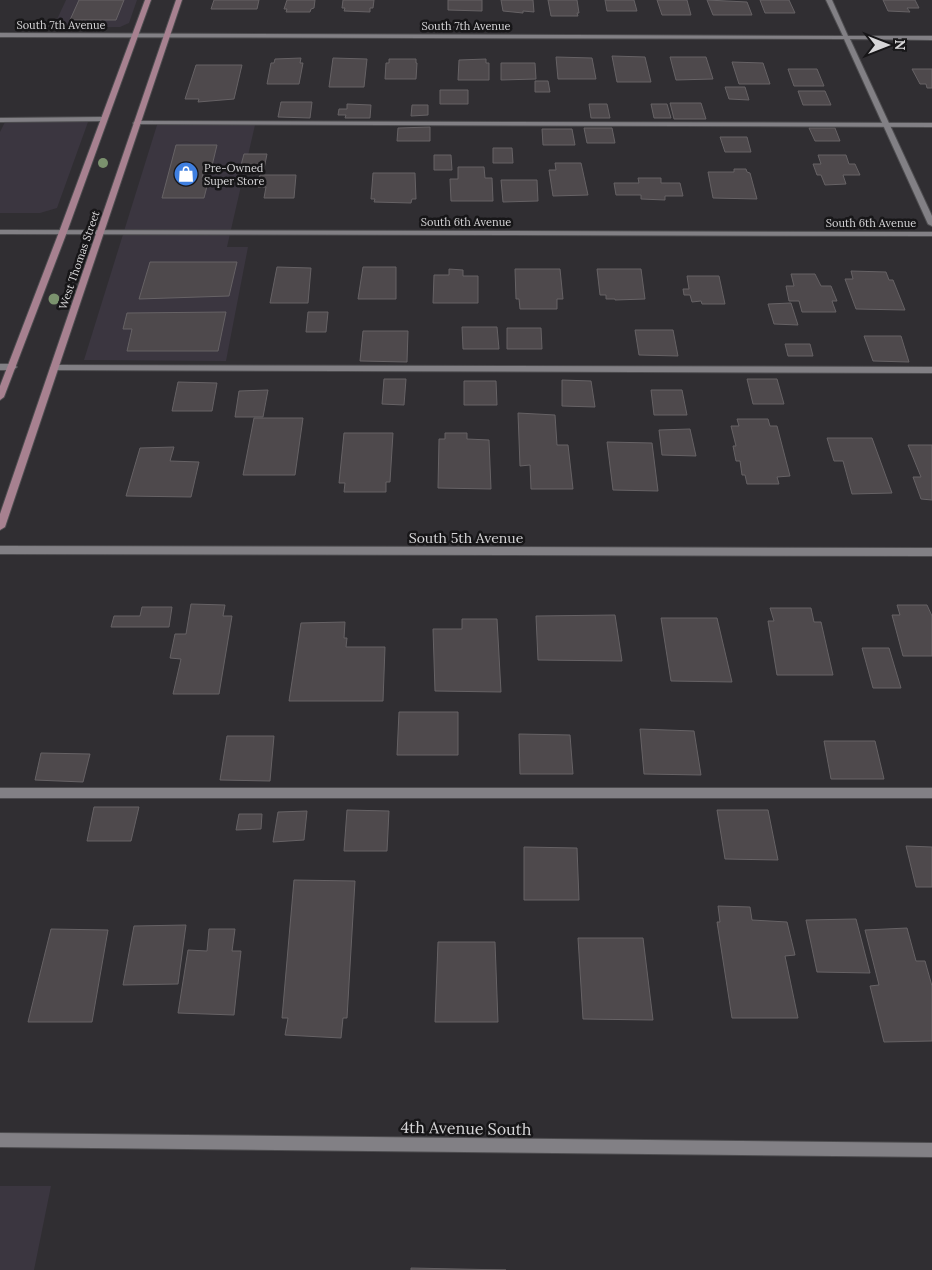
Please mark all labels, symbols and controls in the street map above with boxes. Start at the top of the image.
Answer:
street label: South 7th Avenue [16,18,106,32]
street label: South 7th Avenue [421,19,511,33]
north arrow [862,20,912,70]
text: N [891,40,909,51]
shop icon: Pre-Owned Super Store [173,161,199,187]
place label: Pre-Owned Super Store [204,161,264,188]
street label: West Thomas Street [56,208,103,311]
street label: South 6th Avenue [421,215,511,229]
street label: South 6th Avenue [826,216,916,230]
street label: South 5th Avenue [409,529,524,547]
street label: 4th Avenue South [400,1117,532,1139]

